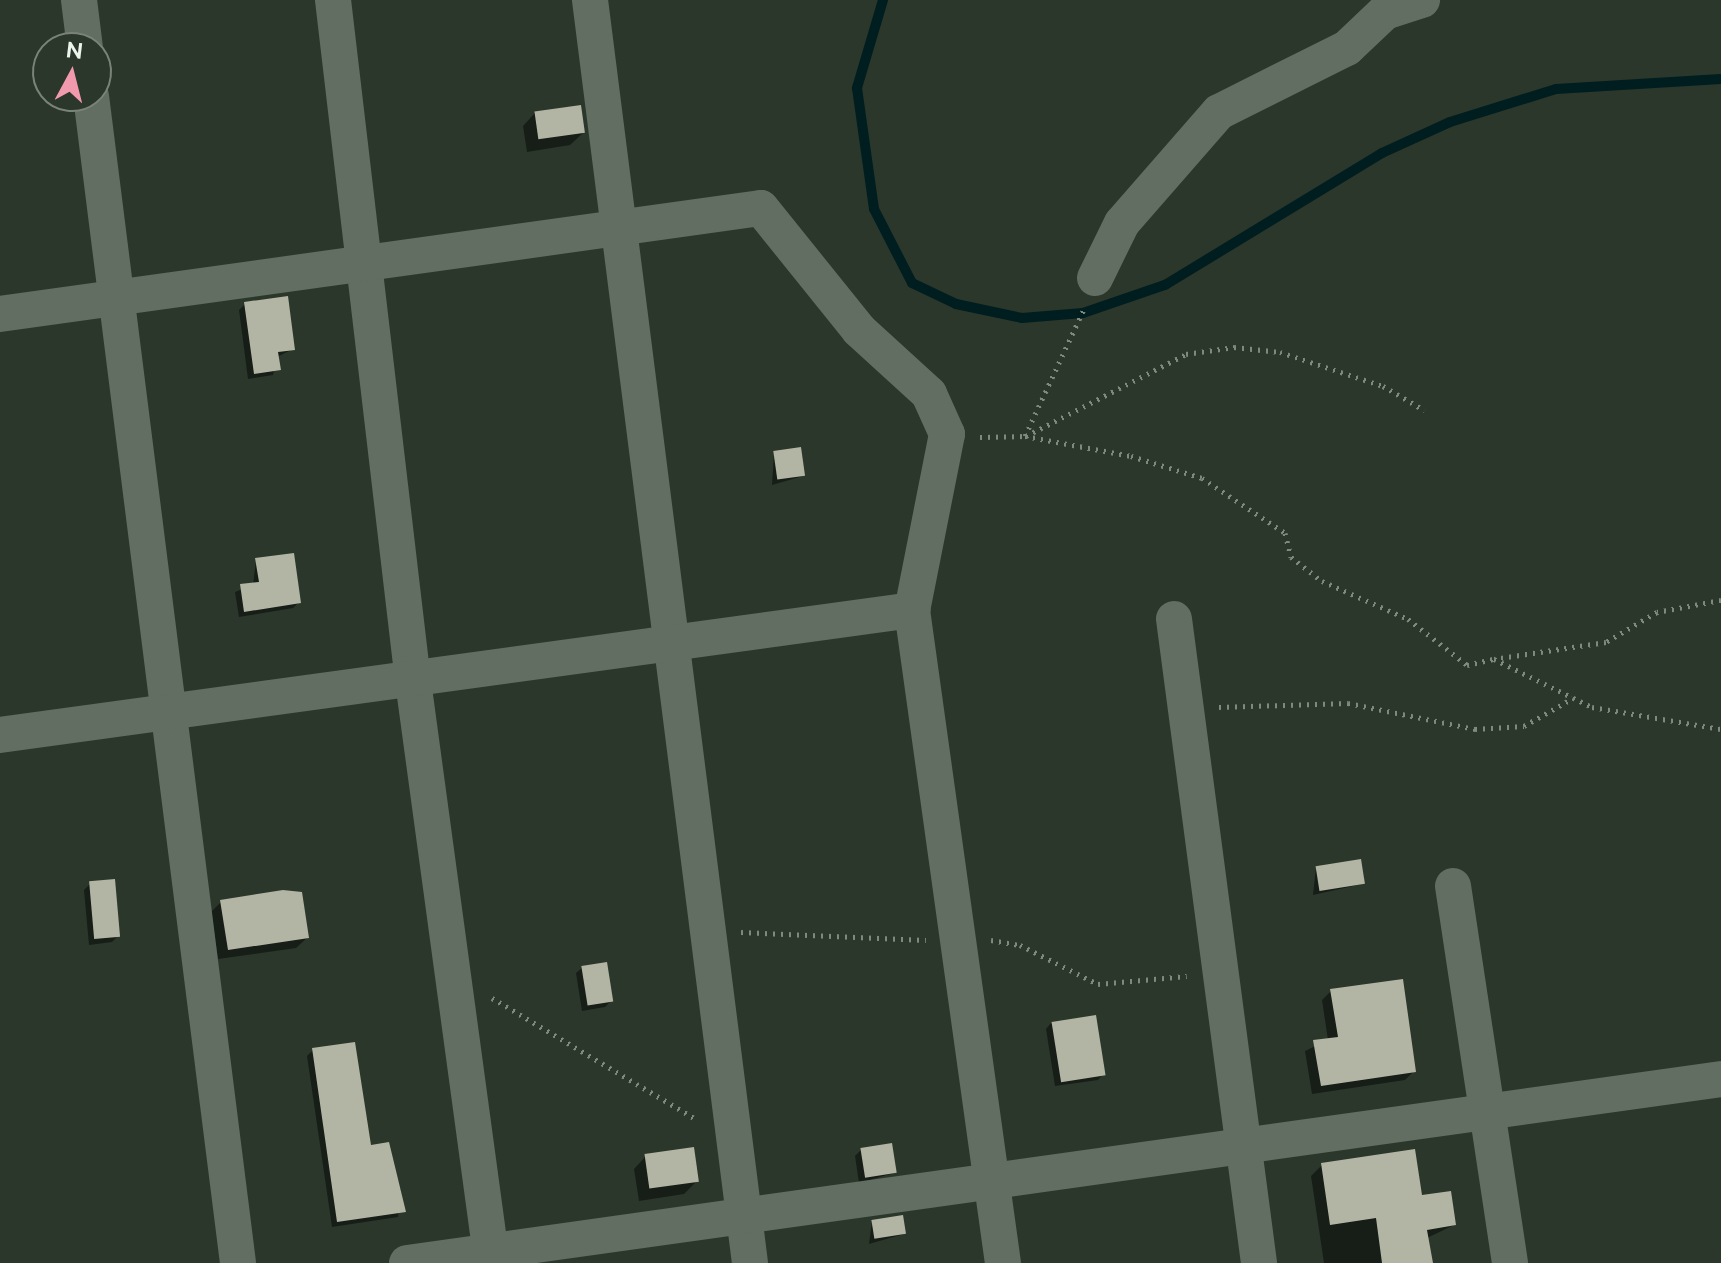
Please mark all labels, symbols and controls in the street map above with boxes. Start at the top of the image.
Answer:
north arrow [32,32,112,112]
text: N [65,36,85,64]

